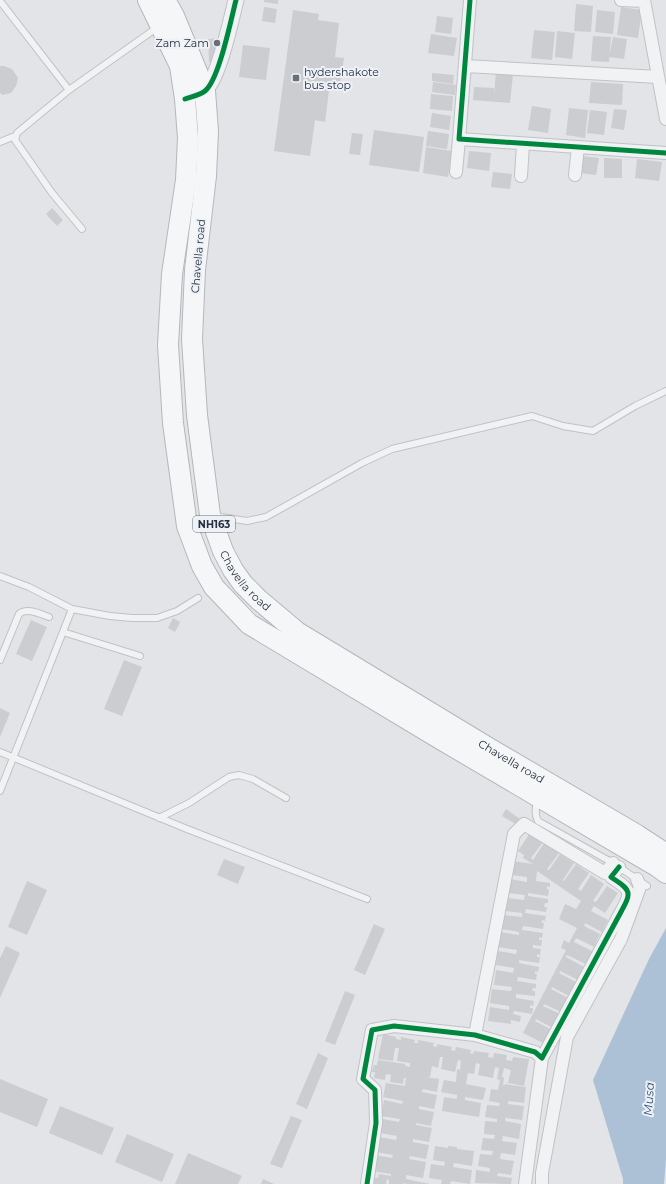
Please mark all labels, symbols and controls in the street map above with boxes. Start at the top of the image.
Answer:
place label: Zam Zam [155,36,209,50]
marker: Zam Zam [212,38,222,48]
place label: hydershakote bus stop [304,65,379,92]
marker: hydershakote bus stop [291,73,301,83]
street label: Chavella road [188,218,208,294]
road number: NH163 [193,516,235,532]
street label: Chavella road [217,548,274,614]
street label: Chavella road [476,736,547,786]
water label: Musa [640,1082,657,1116]

